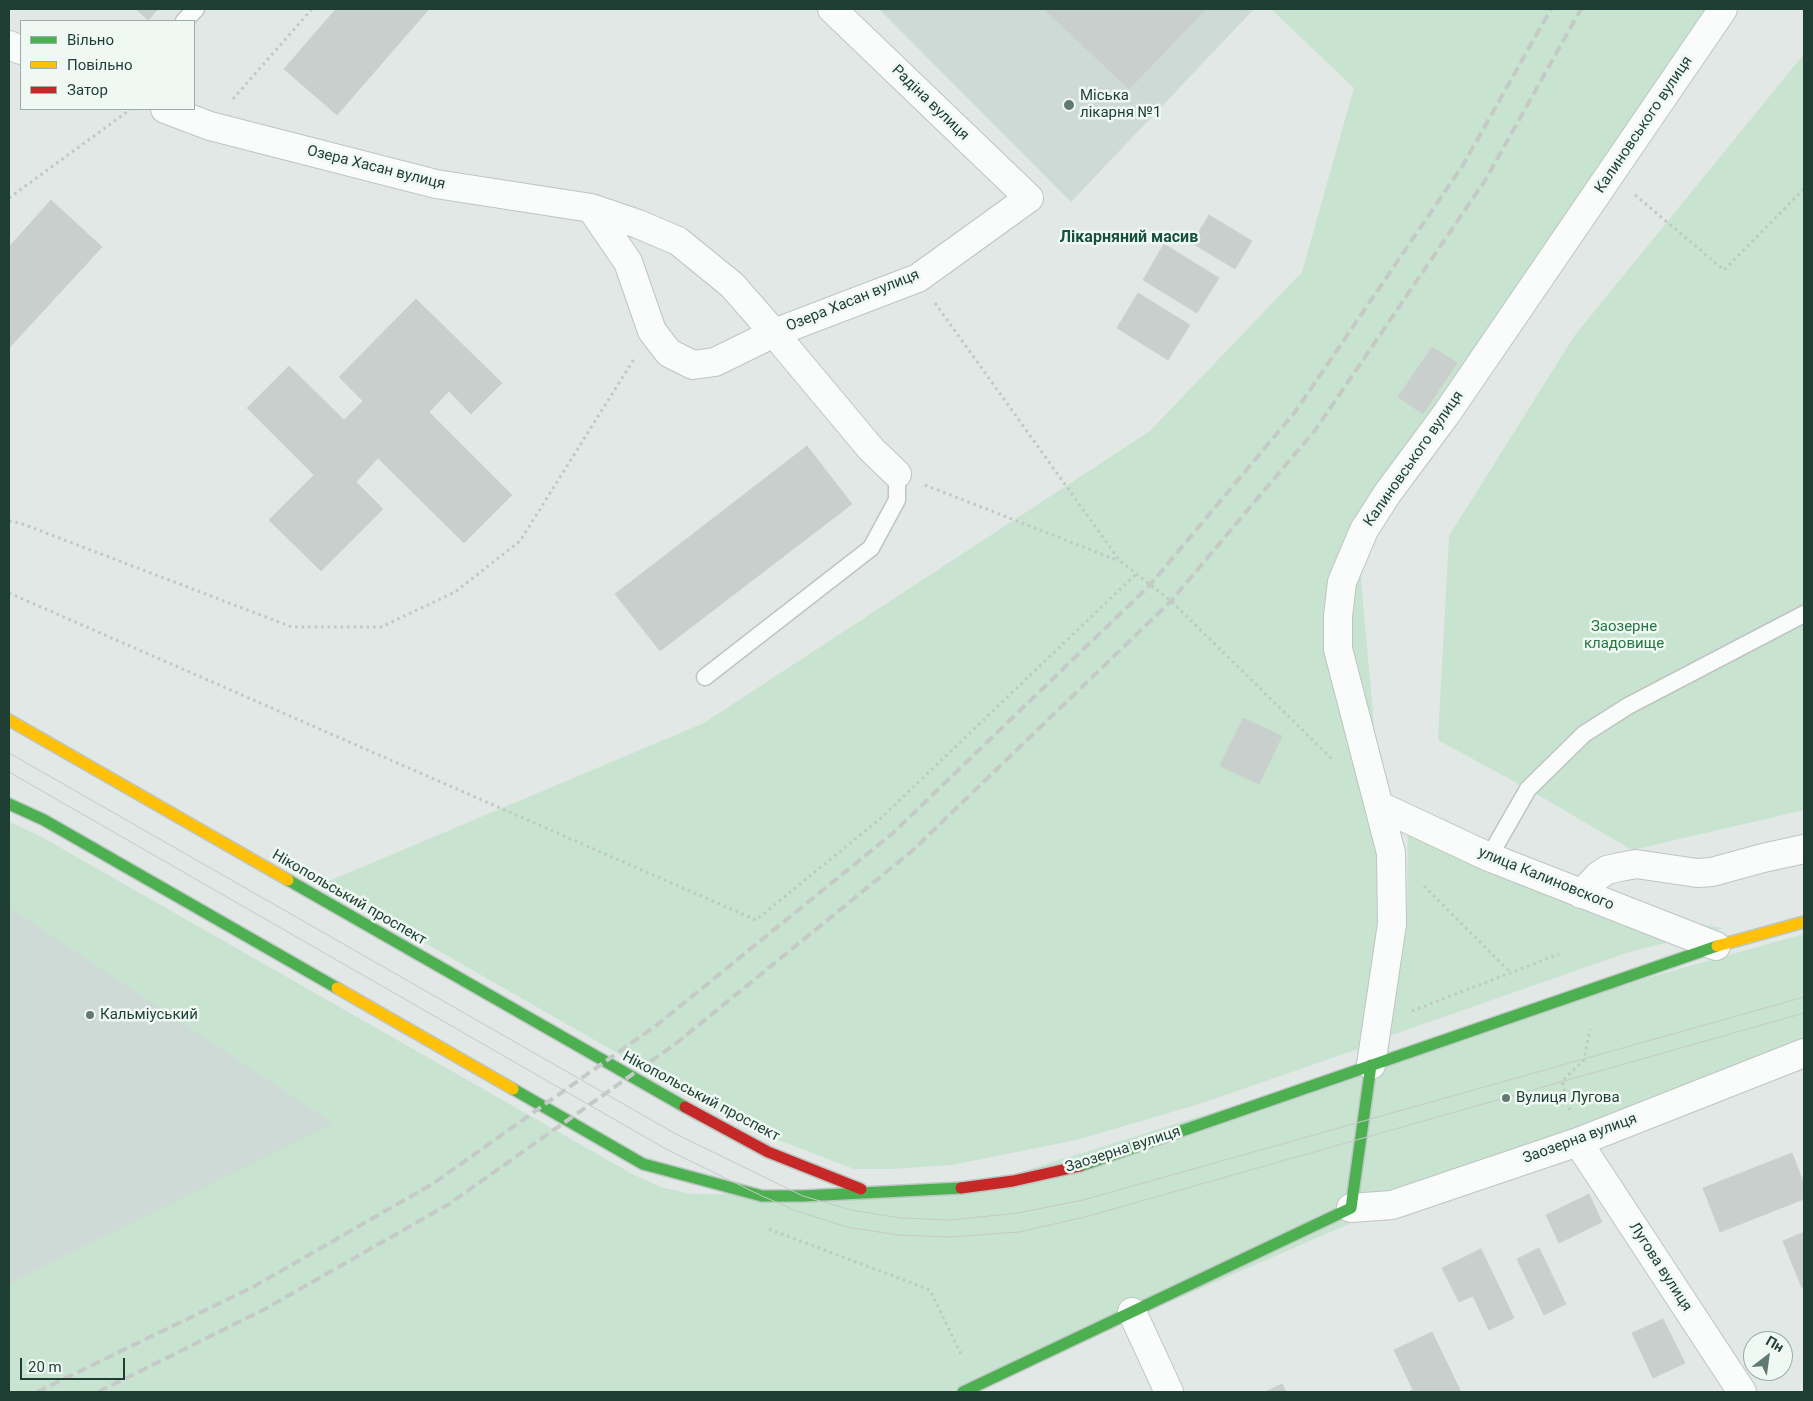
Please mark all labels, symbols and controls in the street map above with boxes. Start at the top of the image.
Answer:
legend [20,20,195,110]
text: Вільно [67,31,114,49]
street label: Калиновського вулиця [1591,53,1697,197]
text: Повільно [67,56,133,74]
street label: Радіна вулиця [888,62,972,144]
text: Затор [67,81,108,99]
place label: Міська лікарня №1 [1080,87,1161,122]
marker: Міська лікарня №1 [1062,98,1076,112]
street label: Озера Хасан вулиця [305,142,447,194]
district label: Лікарняний масив [1060,228,1198,248]
street label: Озера Хасан вулиця [784,266,922,336]
street label: Калиновського вулиця [1360,388,1468,530]
park label: Заозерне кладовище [1584,618,1664,653]
street label: улица Калиновского [1475,844,1617,914]
street label: Нікопольський проспект [269,846,429,950]
place label: Кальміуський [100,1006,198,1024]
marker: Кальміуський [84,1009,96,1021]
street label: Нікопольський проспект [619,1048,783,1146]
place label: Вулиця Лугова [1516,1089,1620,1107]
marker: Вулиця Лугова [1500,1092,1512,1104]
street label: Заозерна вулиця [1521,1110,1639,1168]
street label: Заозерна вулиця [1063,1123,1183,1177]
street label: Лугова вулиця [1624,1219,1696,1315]
north arrow [1743,1331,1793,1381]
text: Пн [1763,1332,1787,1355]
scale bar [22,1348,128,1380]
text: 20 m [28,1358,62,1376]

